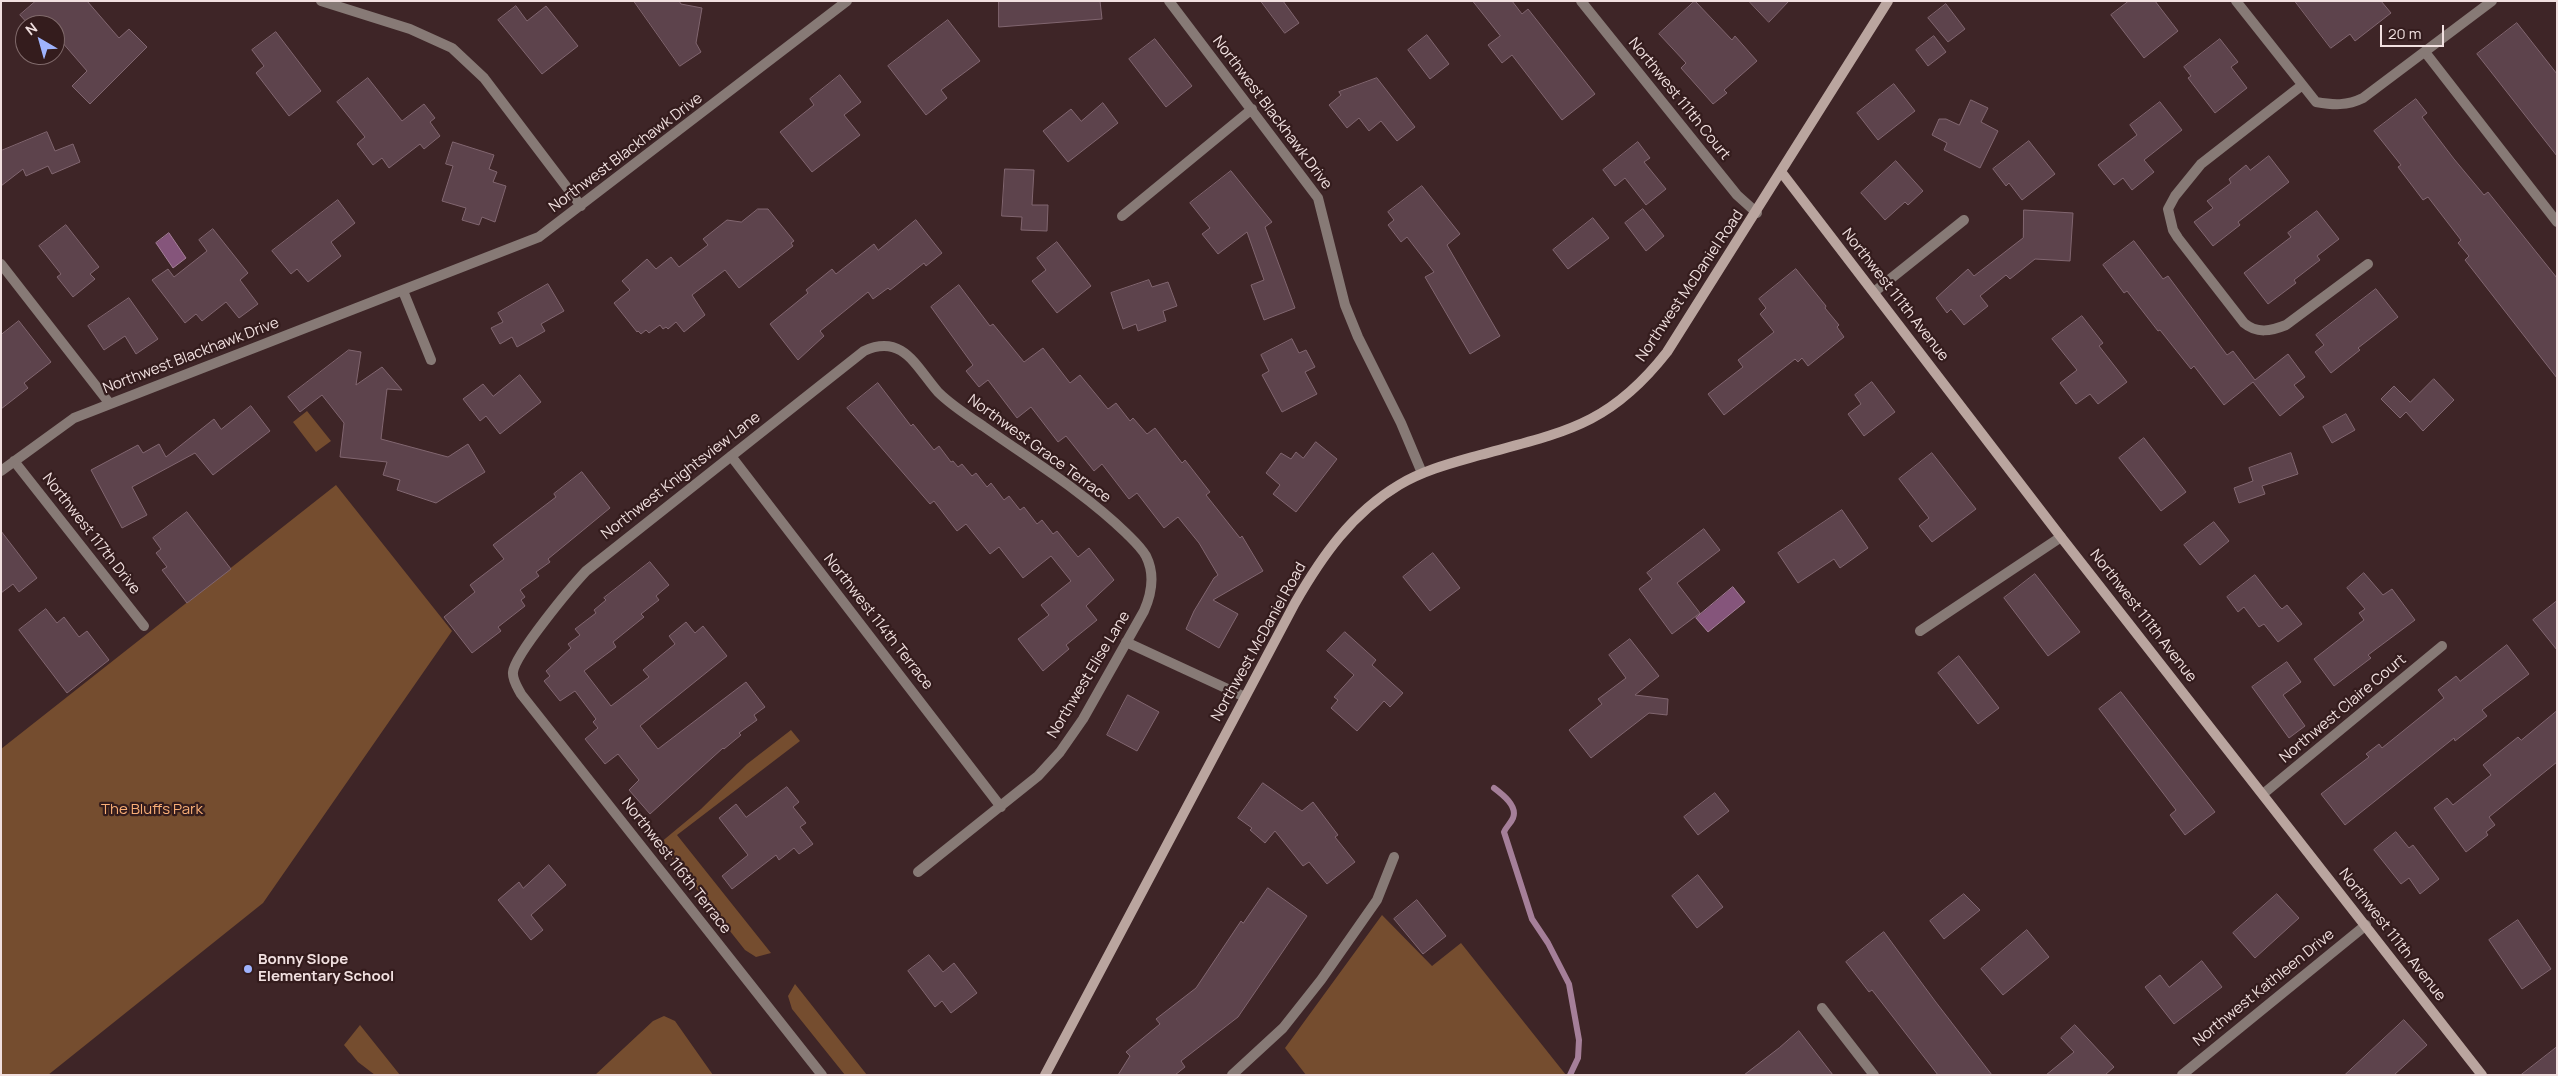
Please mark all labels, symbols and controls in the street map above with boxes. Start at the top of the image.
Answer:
north arrow [15,15,65,65]
scale bar [2383,15,2447,47]
text: N [21,18,41,39]
text: 20 m [2388,23,2421,44]
street label: Northwest Blackhawk Drive [1209,33,1335,193]
street label: Northwest 111th Court [1624,34,1734,164]
street label: Northwest Blackhawk Drive [546,90,706,216]
street label: Northwest McDaniel Road [1633,207,1747,365]
street label: Northwest 111th Avenue [1838,225,1952,365]
street label: Northwest Blackhawk Drive [100,314,282,398]
street label: Northwest Grace Terrace [964,391,1114,507]
street label: Northwest Knightsview Lane [598,408,764,544]
street label: Northwest 117th Drive [38,470,144,598]
street label: Northwest 111th Avenue [2086,546,2200,686]
street label: Northwest 114th Terrace [820,551,936,693]
street label: Northwest McDaniel Road [1208,559,1310,725]
street label: Northwest Elise Lane [1044,608,1134,742]
street label: Northwest Claire Court [2276,651,2410,767]
street label: Northwest 116th Terrace [617,794,735,938]
park label: The Bluffs Park [101,801,203,819]
street label: Northwest 111th Avenue [2335,865,2449,1005]
street label: Northwest Kathleen Drive [2190,926,2338,1050]
place label: Bonny Slope Elementary School [258,951,394,986]
marker: Bonny Slope Elementary School [242,963,254,975]

